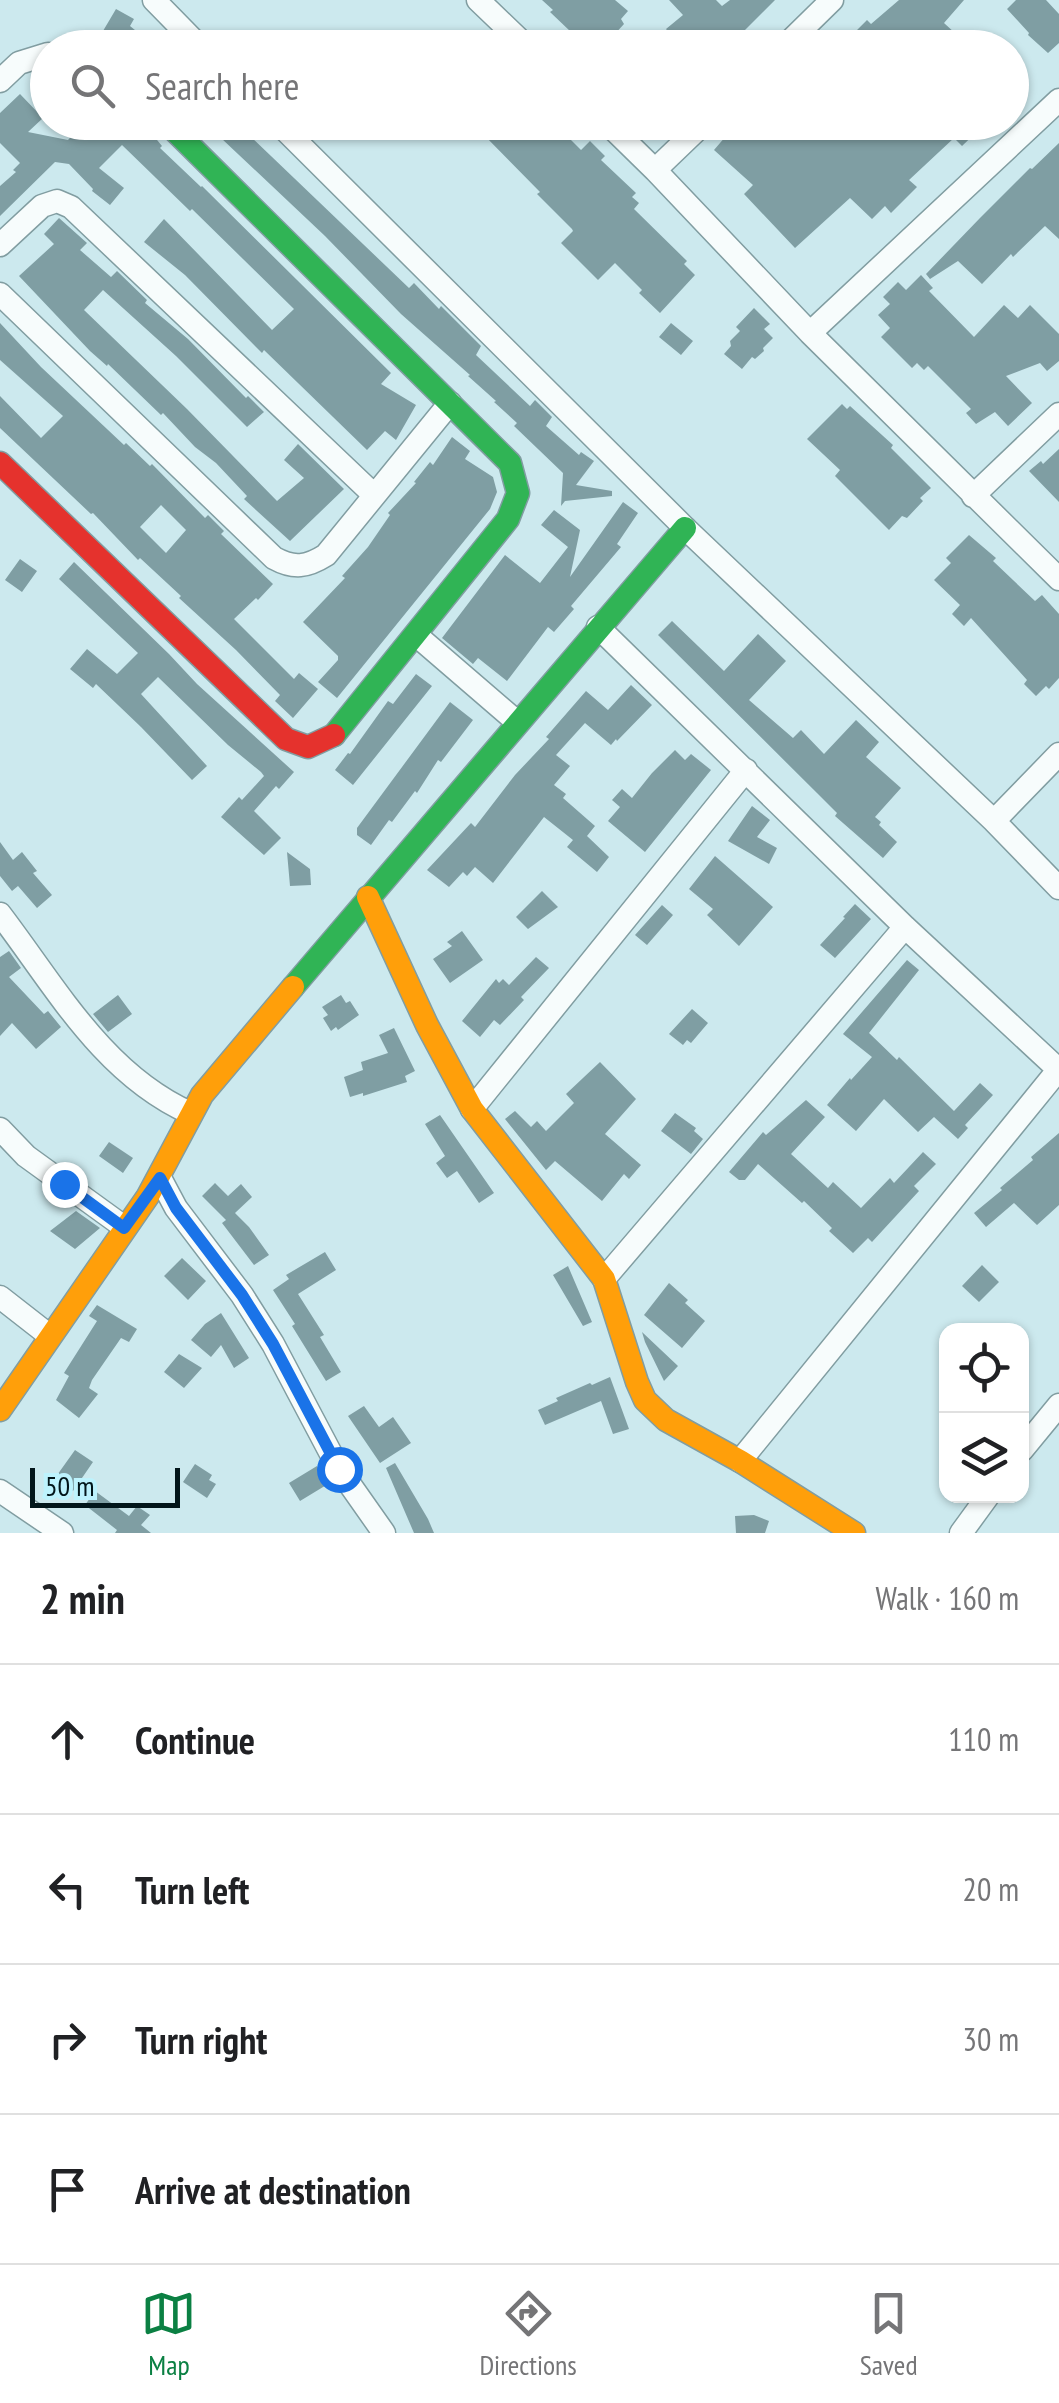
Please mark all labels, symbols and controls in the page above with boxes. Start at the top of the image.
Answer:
search box [30,30,1029,140]
icon: search [65,58,120,113]
text: Search here [145,61,299,110]
route end [42,1162,88,1208]
map controls [939,1323,1029,1503]
button: locate [939,1323,1029,1413]
button: layers [939,1413,1029,1503]
route start [317,1447,363,1493]
scale bar [30,1463,180,1508]
text: 50 m [45,1467,94,1504]
text: 2 min [40,1571,125,1626]
text: Walk · 160 m [875,1577,1019,1619]
icon: ahead [40,1712,95,1767]
text: Continue [135,1715,255,1764]
text: 110 m [948,1718,1019,1760]
icon: left [40,1862,95,1917]
text: Turn left [135,1865,249,1914]
text: 20 m [963,1868,1019,1910]
icon: right [40,2012,95,2067]
text: Turn right [135,2015,267,2064]
text: 30 m [963,2018,1019,2060]
icon: arrive [40,2162,95,2217]
text: Arrive at destination [135,2165,411,2214]
tab: Map [141,2286,196,2383]
tab: Directions [479,2286,577,2383]
tab: Saved [860,2286,918,2383]

